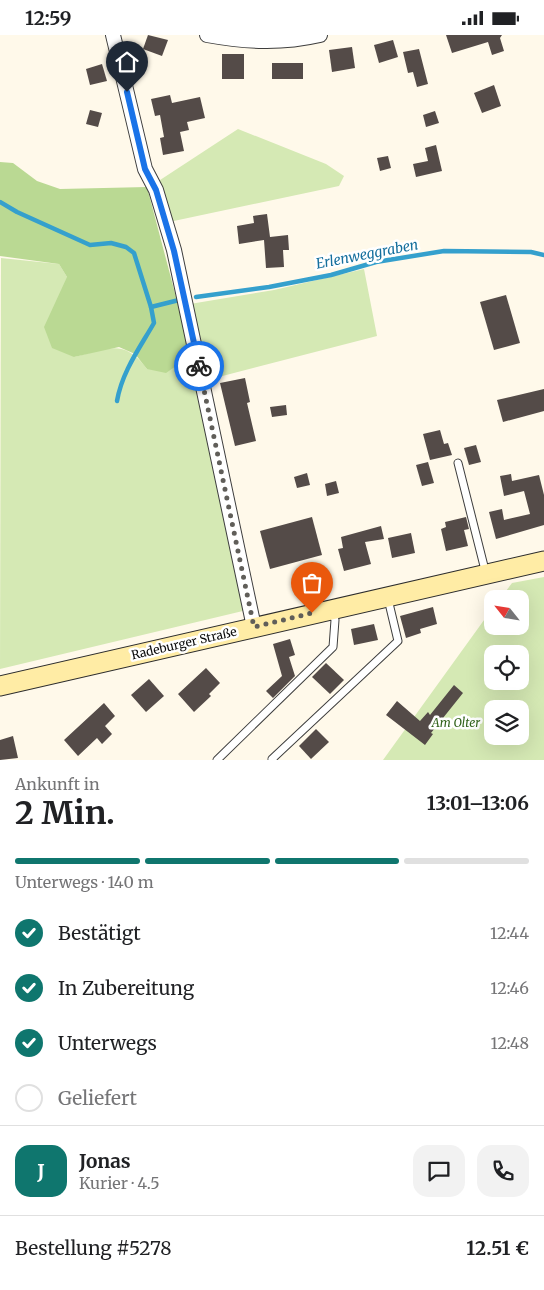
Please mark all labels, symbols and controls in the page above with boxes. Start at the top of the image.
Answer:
text: 12:59 [25,6,72,30]
pin [106,41,148,92]
icon: home [113,48,141,76]
water label: Erlenweggraben [314,235,420,273]
courier [174,341,224,391]
icon: bike [185,352,213,380]
pin [291,562,333,613]
icon: bag [298,569,326,597]
north arrow [484,590,529,635]
map controls [484,590,529,745]
street label: Radeburger Straße [130,624,238,662]
button: locate [484,645,529,690]
button: layers [484,700,529,745]
park label: Am Olter [431,715,481,730]
text: Ankunft in [15,774,100,794]
text: 13:01–13:06 [427,791,529,815]
text: 2 Min. [15,793,115,833]
text: Unterwegs · 140 m [15,872,154,892]
icon: check [15,919,43,947]
text: Bestätigt [58,921,141,945]
text: 12:44 [490,923,529,943]
icon: check [15,974,43,1002]
text: In Zubereitung [58,976,194,1000]
text: 12:46 [490,978,529,998]
icon: check [15,1029,43,1057]
text: Unterwegs [58,1031,157,1055]
text: 12:48 [490,1033,529,1053]
text: Geliefert [58,1086,137,1110]
button: chat [413,1145,465,1197]
button: phone [477,1145,529,1197]
text: Jonas [79,1149,131,1173]
text: J [37,1159,45,1183]
text: Kurier · 4.5 [79,1173,160,1193]
text: Bestellung #5278 [15,1236,172,1260]
text: 12.51 € [466,1236,529,1260]

